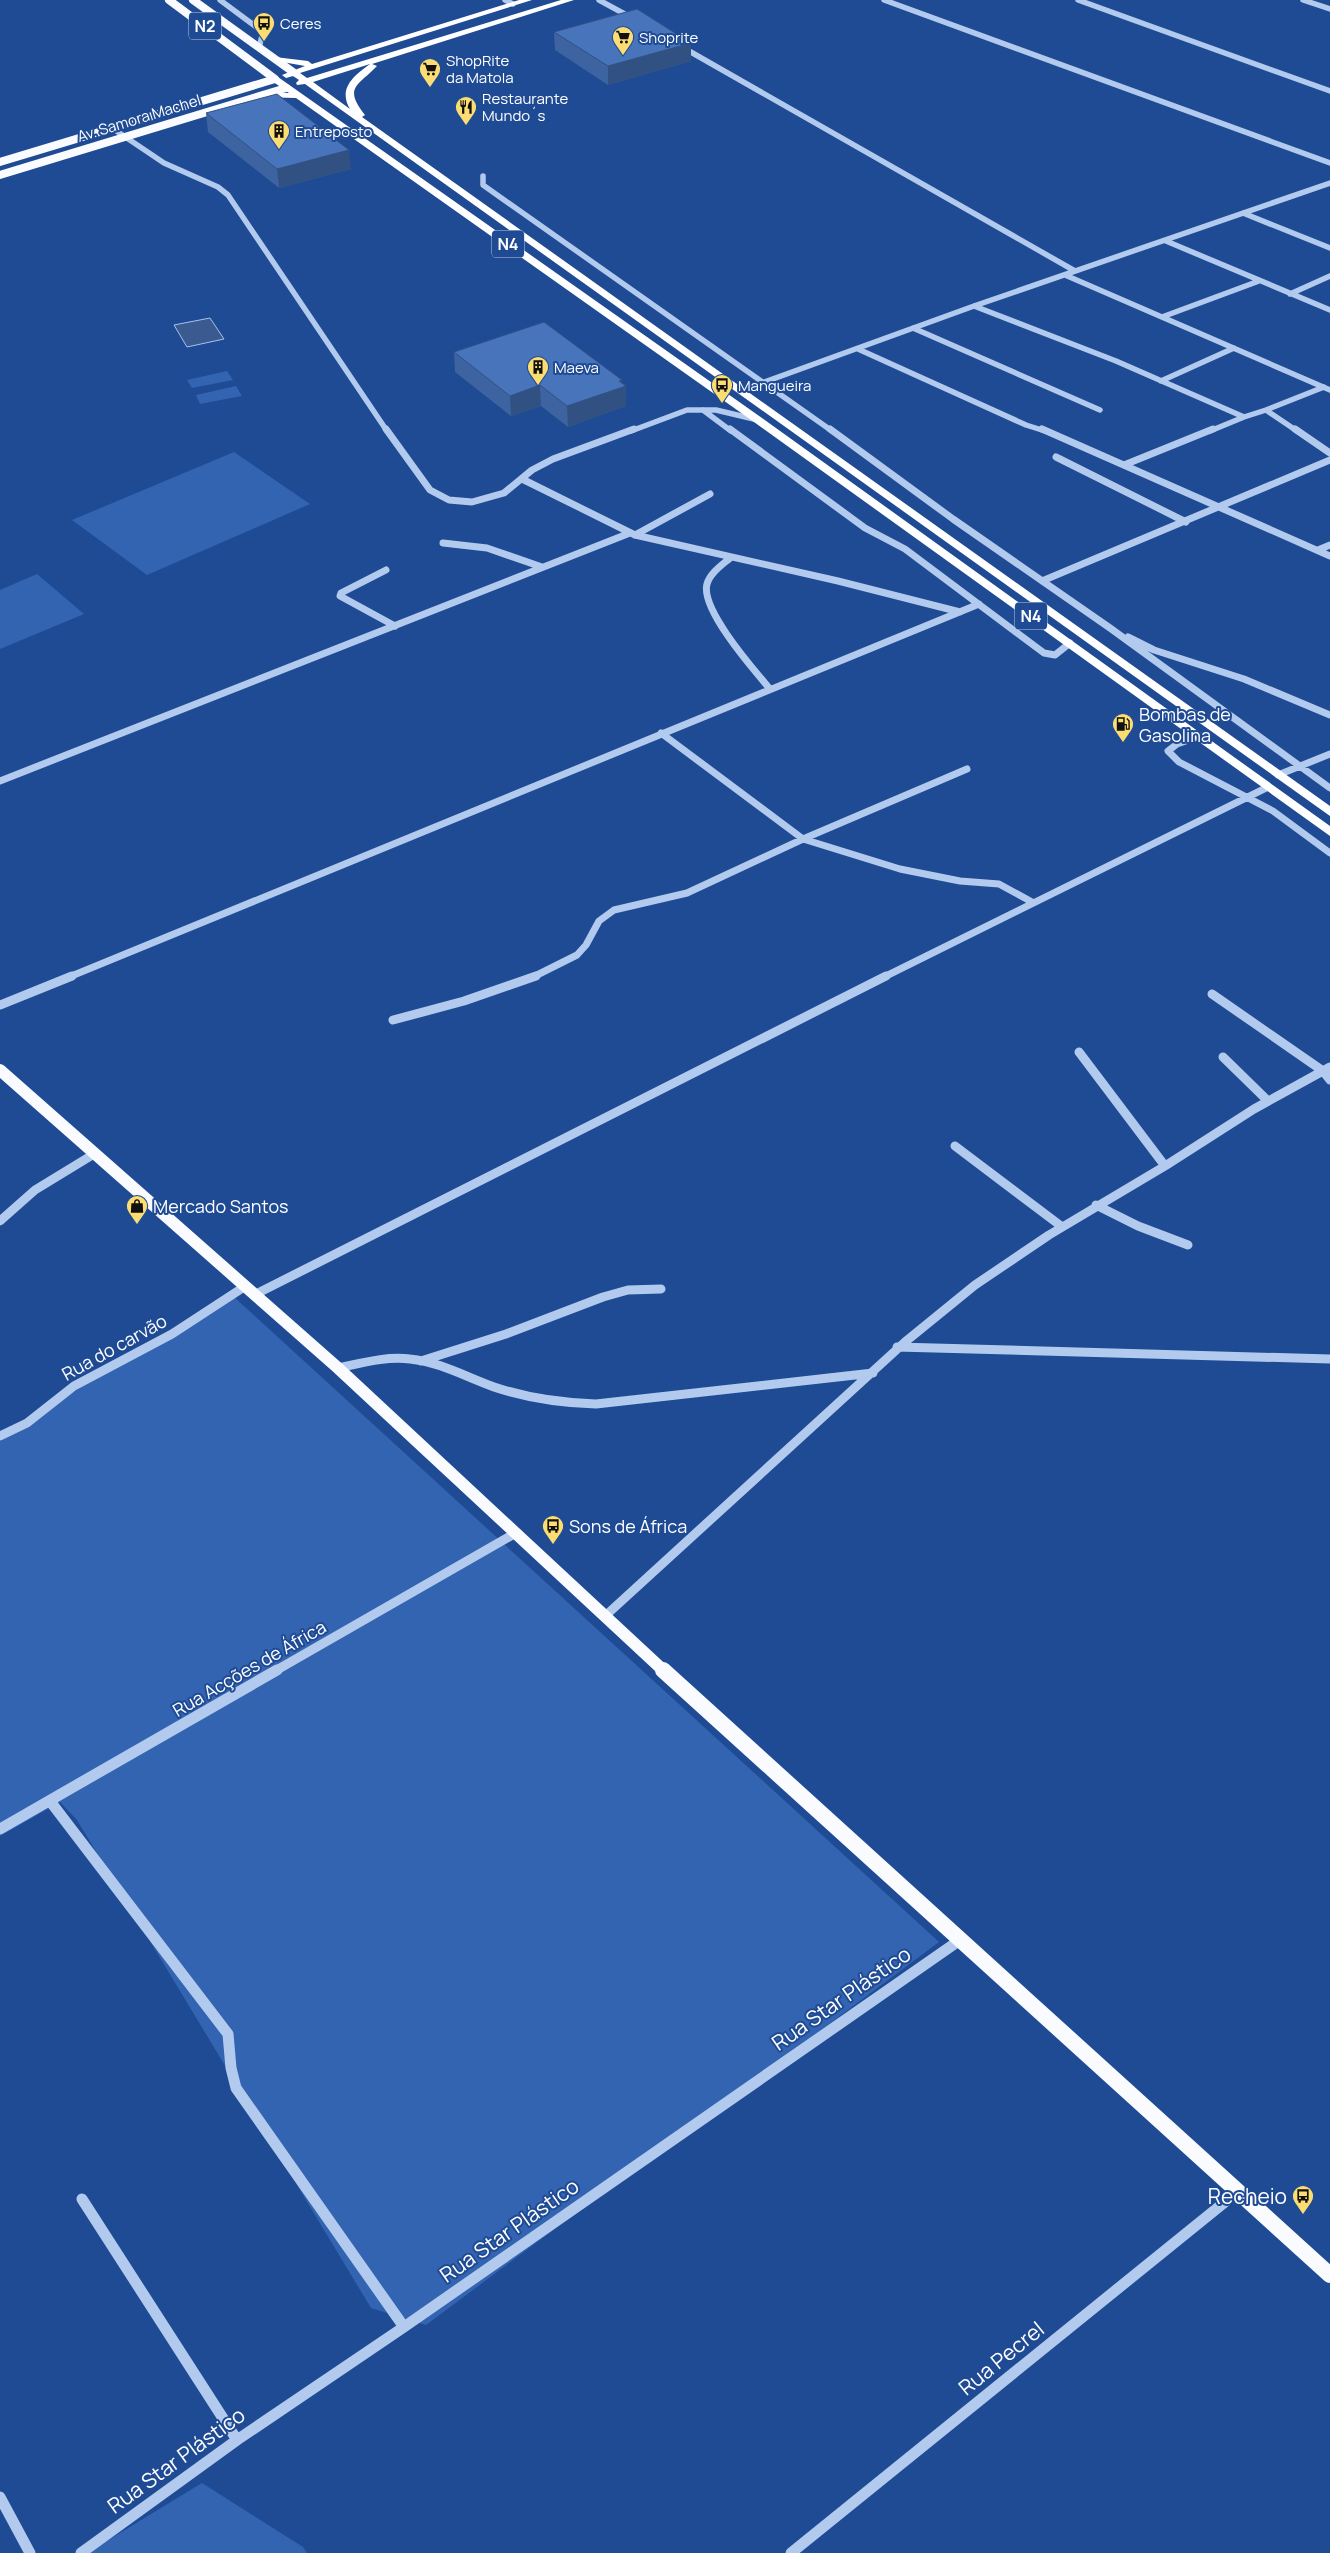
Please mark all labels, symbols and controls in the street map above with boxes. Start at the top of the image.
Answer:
bus stop icon: Ceres [252,11,276,42]
road number: N2 [189,12,221,40]
place label: Ceres [280,13,322,34]
supermarket icon: Shoprite [611,25,635,56]
place label: Shoprite [639,27,699,48]
place label: ShopRite da Matola [446,50,514,88]
supermarket icon: ShopRite da Matola [418,57,442,88]
place label: Restaurante Mundo´s [482,88,568,126]
street label: Av. Samora Machel [75,89,203,147]
restaurant icon: Restaurante Mundo´s [454,95,478,126]
building icon: Entreposto [267,119,291,150]
place label: Entreposto [295,121,373,142]
road number: N4 [492,230,524,258]
building icon: Maeva [526,355,550,386]
place label: Maeva [554,357,599,378]
bus stop icon: Mangueira [710,373,734,404]
place label: Mangueira [738,375,811,396]
road number: N4 [1015,602,1047,630]
place label: Bombas de Gasolina [1139,702,1231,747]
fuel station icon: Bombas de Gasolina [1111,712,1135,743]
shop icon: Mercado Santos [125,1194,149,1225]
place label: Mercado Santos [153,1194,288,1218]
street label: Rua do carvão [57,1308,171,1386]
bus stop icon: Sons de África [541,1514,565,1545]
place label: Sons de África [569,1514,687,1538]
street label: Rua Acções de África [168,1614,330,1722]
street label: Rua Star Plástico [766,1940,916,2056]
street label: Rua Star Plástico [434,2172,584,2288]
place label: Recheio [1208,2182,1287,2210]
bus stop icon: Recheio [1291,2184,1315,2215]
street label: Rua Pecrel [952,2315,1050,2401]
street label: Rua Star Plástico [102,2401,250,2519]

